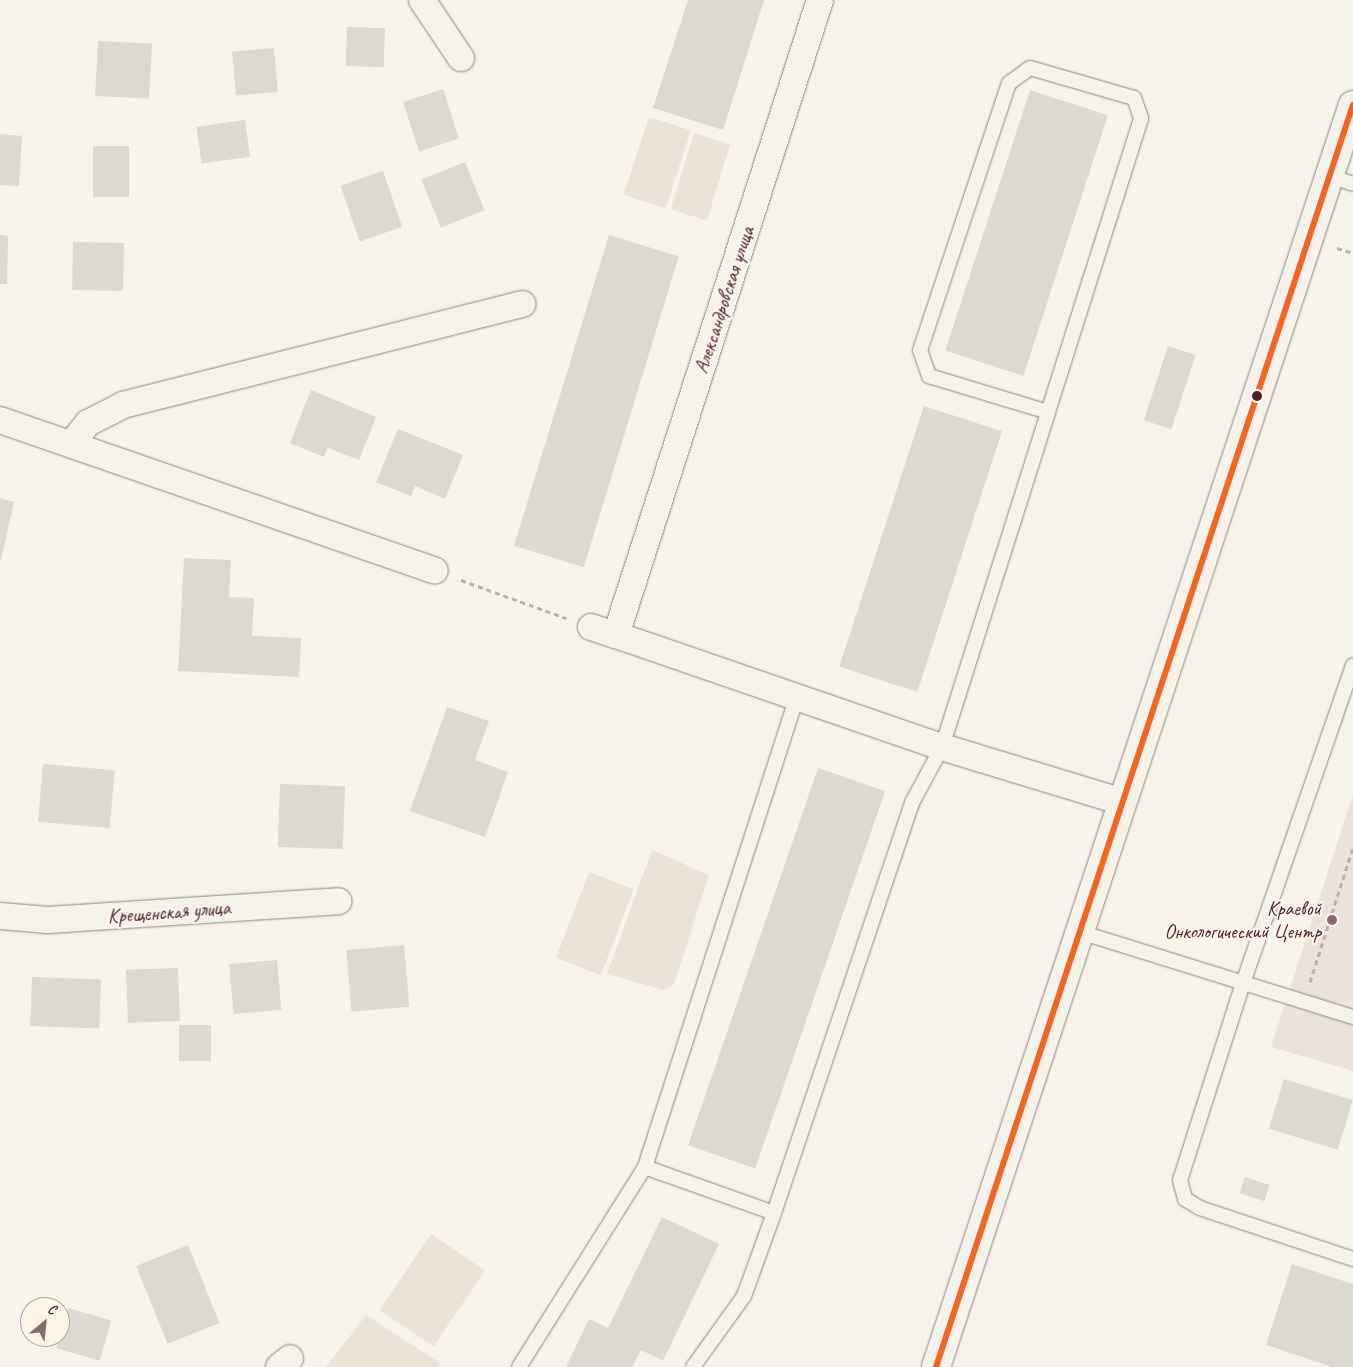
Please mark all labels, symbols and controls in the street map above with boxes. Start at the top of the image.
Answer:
street label: Александровская улица [689,223,759,377]
unlabelled marker [1252,391,1262,401]
street label: Крещенская улица [106,896,232,928]
place label: Краевой Онкологический Центр [1164,896,1321,943]
marker: Краевой Онкологический Центр [1325,913,1339,927]
north arrow [20,1297,70,1347]
text: С [45,1300,59,1318]

